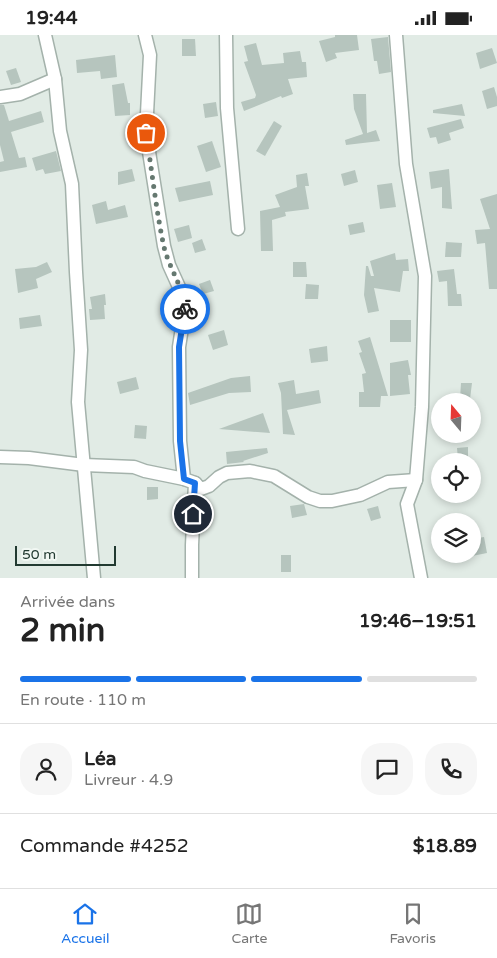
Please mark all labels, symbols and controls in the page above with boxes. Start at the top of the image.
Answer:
text: 19:44 [25,7,78,29]
pin [125,112,167,154]
icon: bag [132,119,160,147]
courier [160,284,210,334]
icon: bike [171,295,199,323]
north arrow [431,393,481,443]
map controls [431,393,481,563]
button: locate [431,453,481,503]
pin [172,493,214,535]
icon: home [179,500,207,528]
button: layers [431,513,481,563]
scale bar [15,543,116,566]
text: 50 m [22,546,56,563]
text: Arrivée dans [20,592,115,612]
text: 19:46–19:51 [359,610,477,632]
text: 2 min [20,612,105,650]
text: En route · 110 m [20,690,146,710]
button: person [20,743,72,795]
button: chat [361,743,413,795]
button: phone [425,743,477,795]
text: Léa [84,748,116,770]
text: Livreur · 4.9 [84,770,173,790]
text: Commande #4252 [20,835,189,857]
text: $18.89 [413,835,477,857]
tab: Accueil [61,900,110,947]
tab: Carte [231,900,268,947]
tab: Favoris [389,900,436,947]

